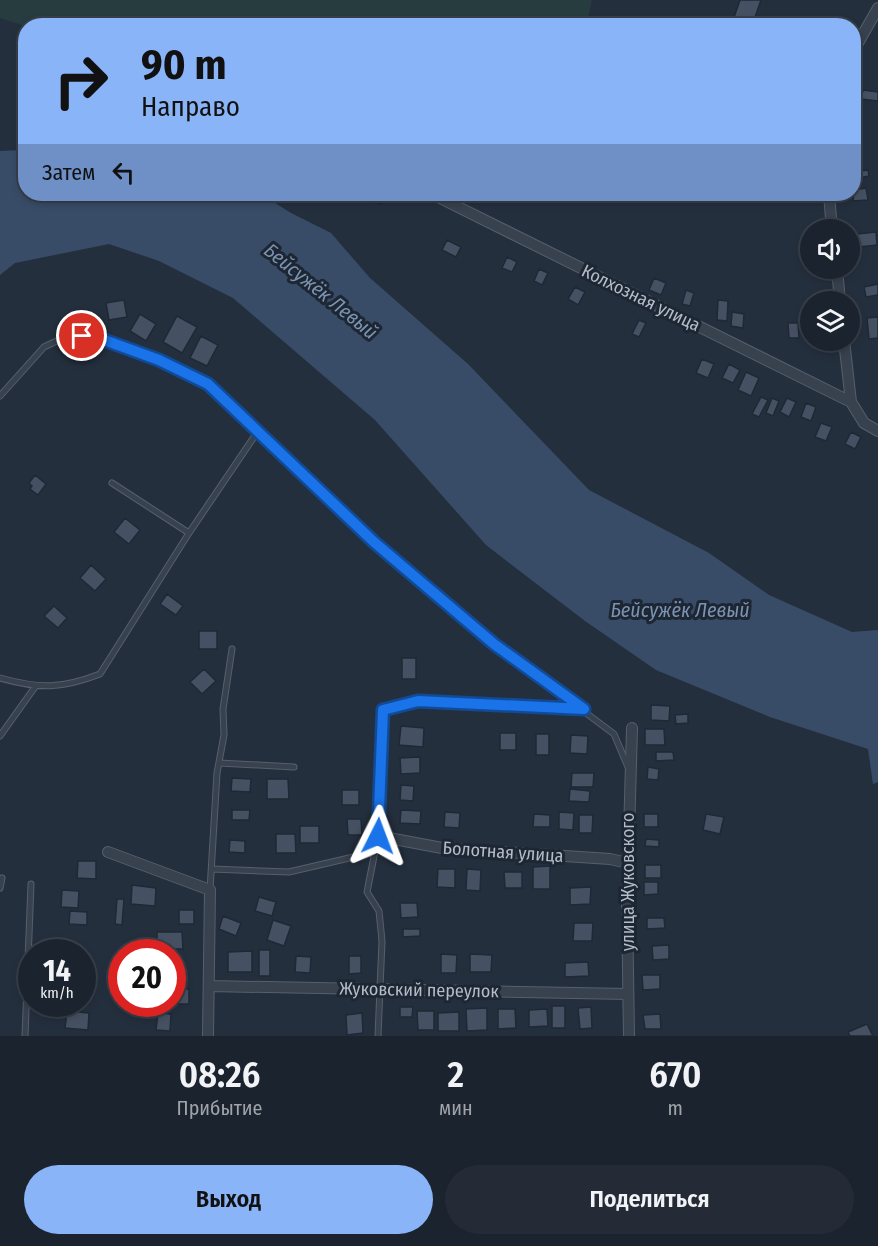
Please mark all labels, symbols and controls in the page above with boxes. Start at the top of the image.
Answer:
text: 90 m [141,40,226,90]
icon: right [42,42,120,120]
text: Направо [141,91,240,123]
icon: left [107,156,140,189]
text: Затем [42,159,95,186]
map controls [800,219,860,351]
button: sound [800,219,860,279]
water label: Бейсужёк Левый [259,238,383,344]
street label: Колхозная улица [578,260,704,336]
button: layers [800,291,860,351]
pin [56,310,107,361]
icon: arrive [65,319,98,352]
water label: Бейсужёк Левый [610,598,750,622]
position arrow [346,804,410,868]
street label: улица Жуковского [617,813,639,951]
street label: Болотная улица [442,837,564,867]
speed limit sign: 20 [108,939,186,1017]
text: 14 [43,953,71,989]
street label: Жуковский переулок [339,978,499,1002]
text: km/h [40,984,74,1002]
text: 08:26 [179,1053,260,1097]
text: 2 [448,1053,464,1097]
text: 670 [649,1053,701,1097]
text: Прибытие [177,1096,262,1120]
text: мин [439,1096,473,1120]
text: m [668,1096,683,1120]
button: Выход [24,1165,433,1234]
button: Поделиться [445,1165,854,1234]

